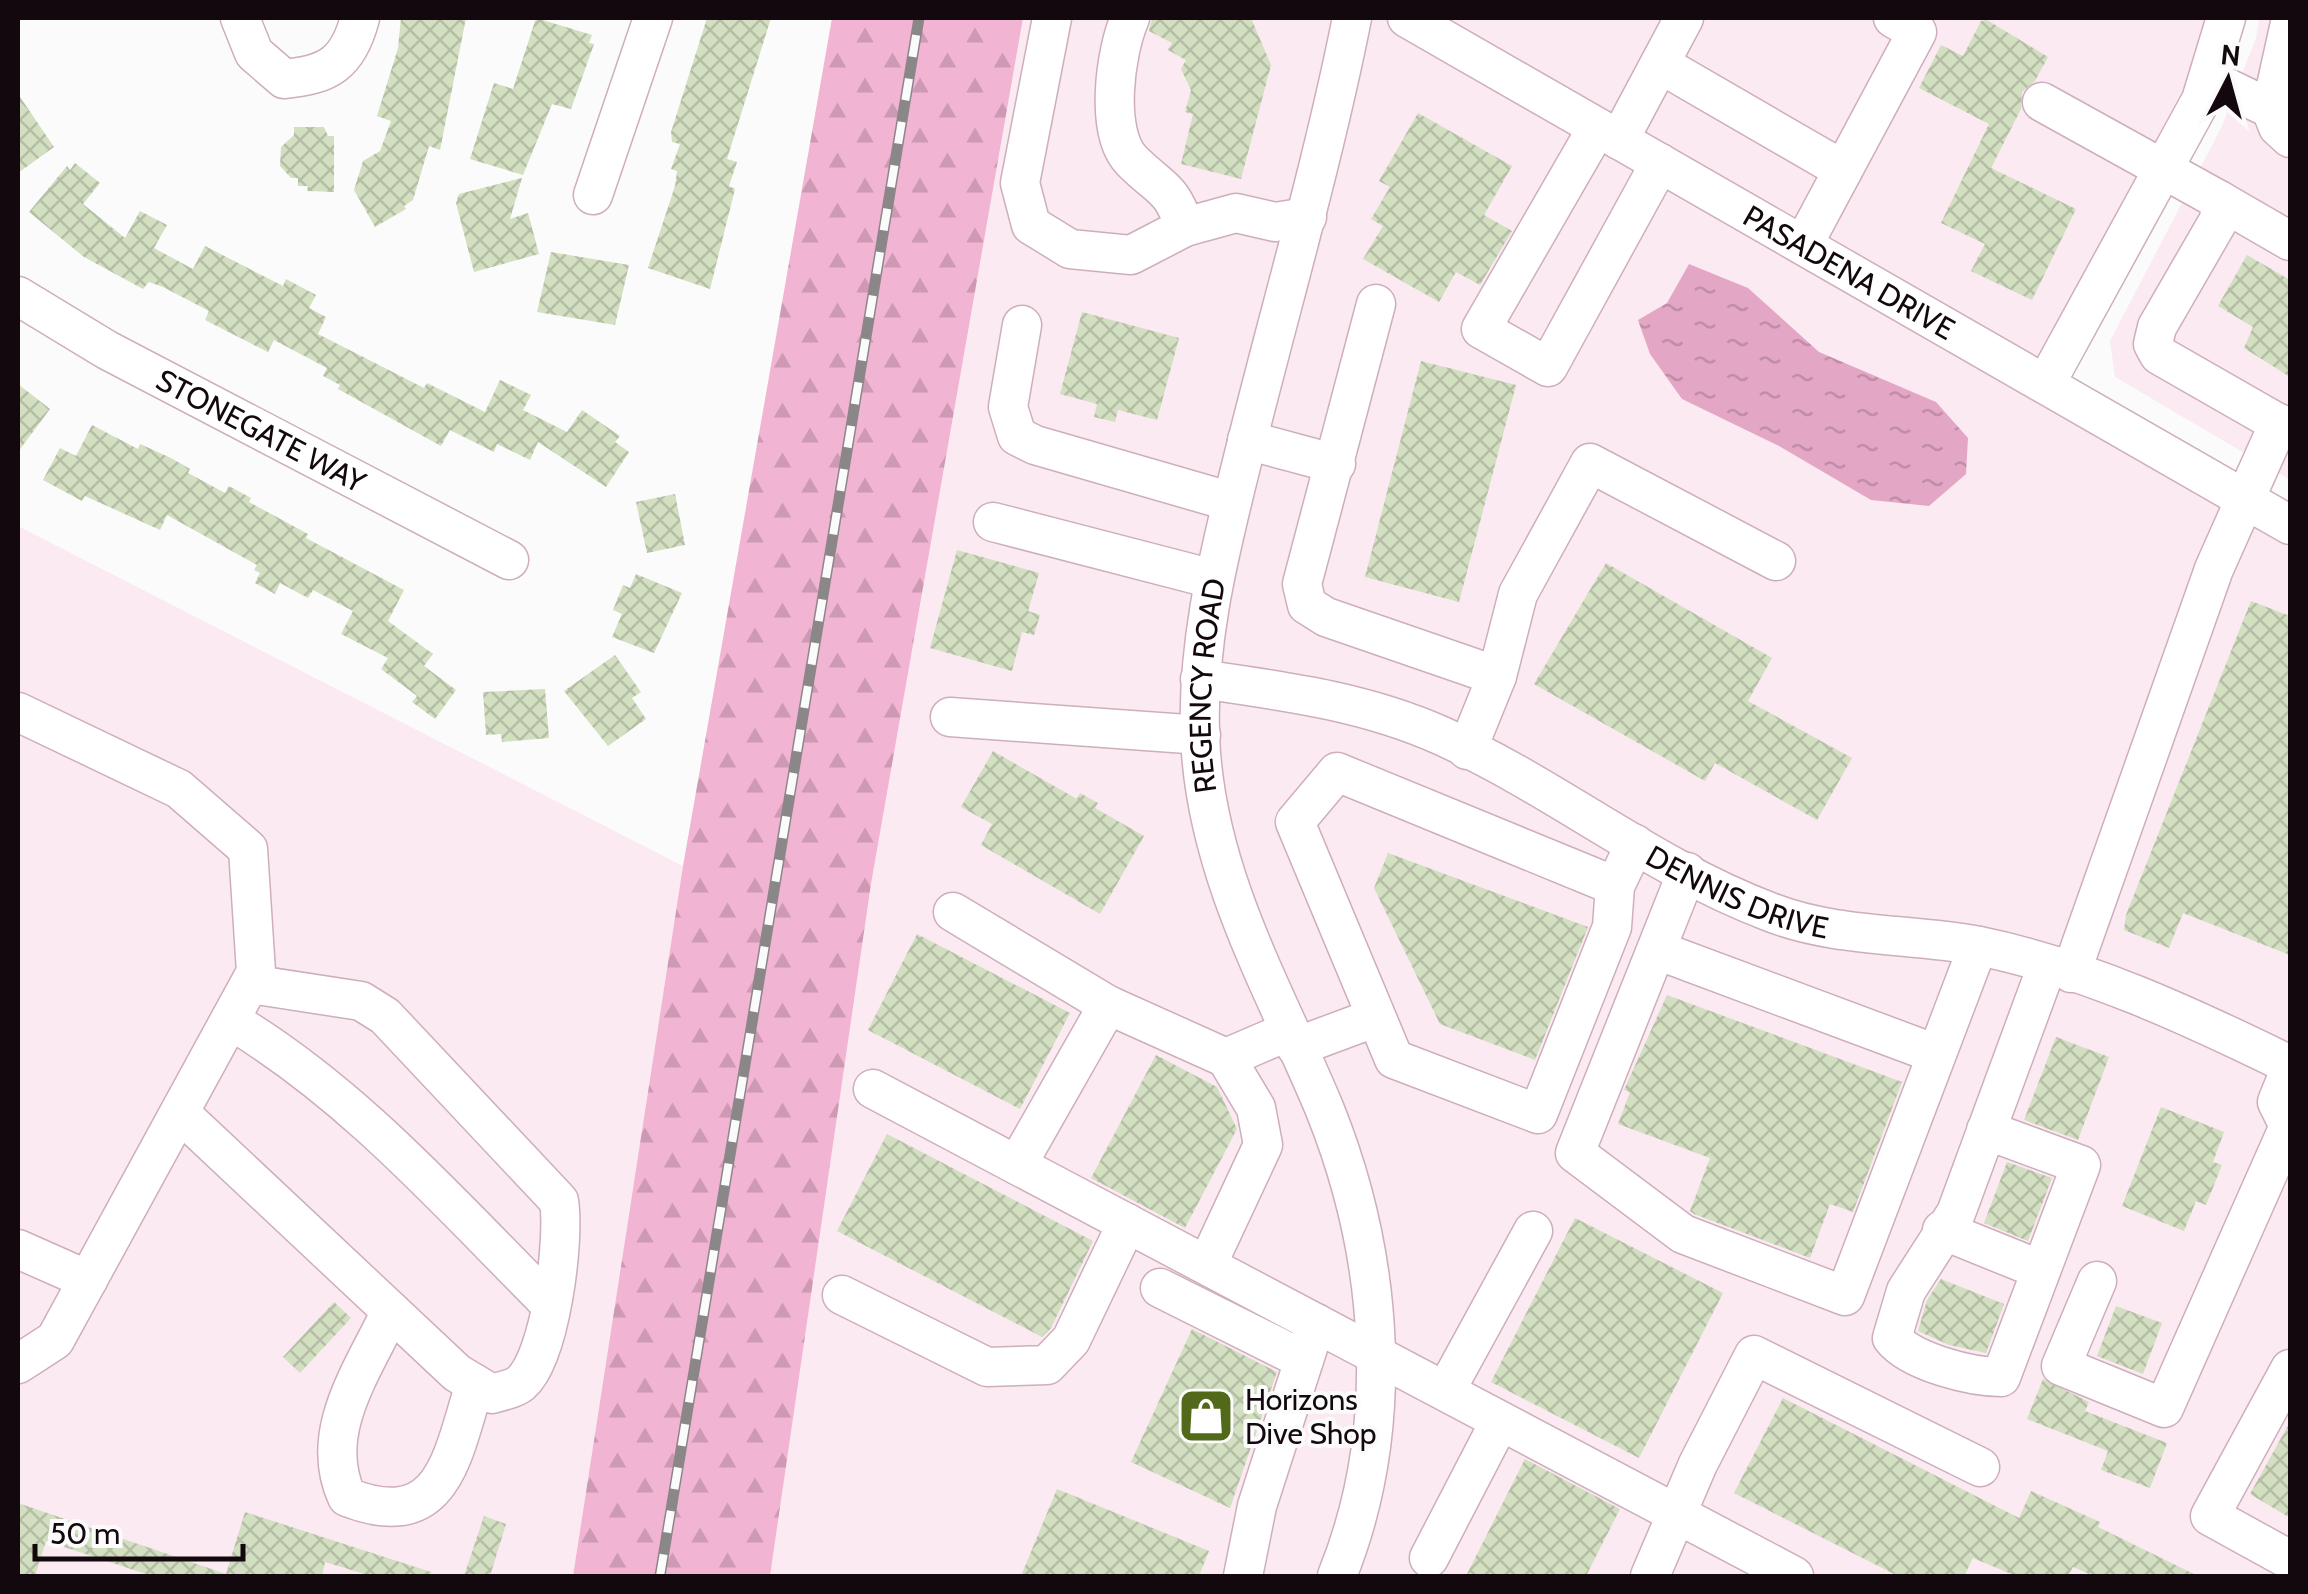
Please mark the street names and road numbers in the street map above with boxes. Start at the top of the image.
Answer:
street label: PASADENA DRIVE [1737,197,1962,347]
street label: STONEGATE WAY [150,361,373,501]
street label: REGENCY ROAD [1181,575,1233,796]
street label: DENNIS DRIVE [1640,837,1832,946]

